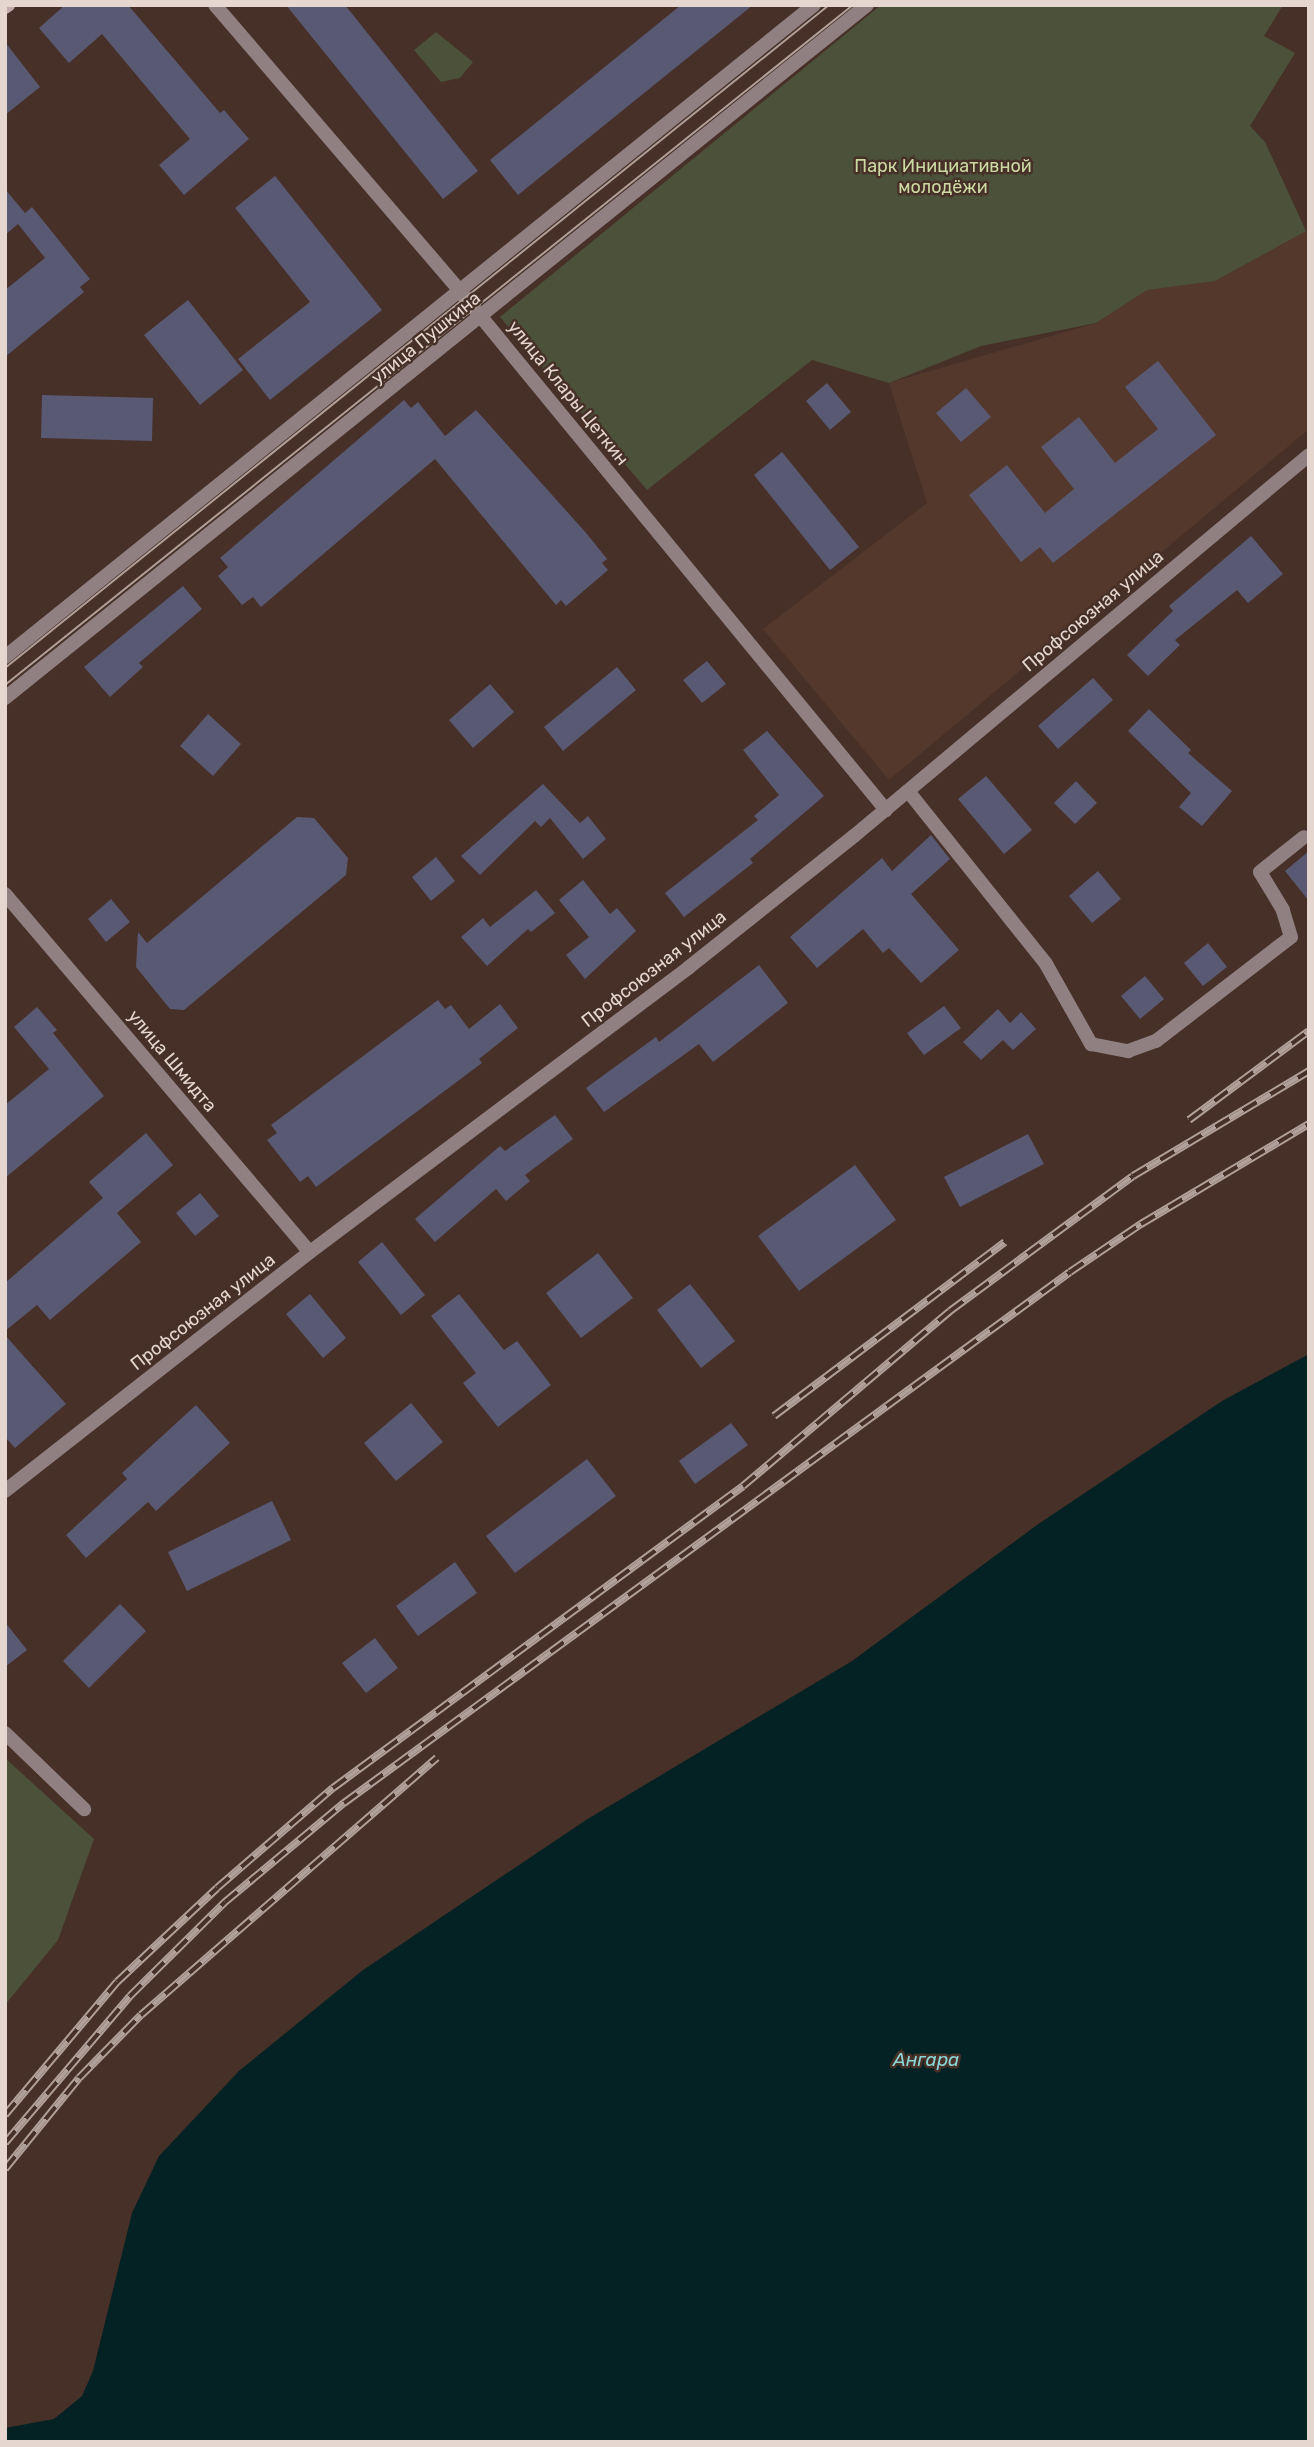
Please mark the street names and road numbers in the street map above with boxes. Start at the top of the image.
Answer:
street label: улица Пушкина [367,287,485,389]
street label: улица Клары Цеткин [503,316,633,470]
street label: Профсоюзная улица [1018,546,1168,676]
street label: Профсоюзная улица [577,906,731,1032]
street label: улица Шмидта [123,1006,221,1116]
street label: Профсоюзная улица [126,1249,280,1375]

